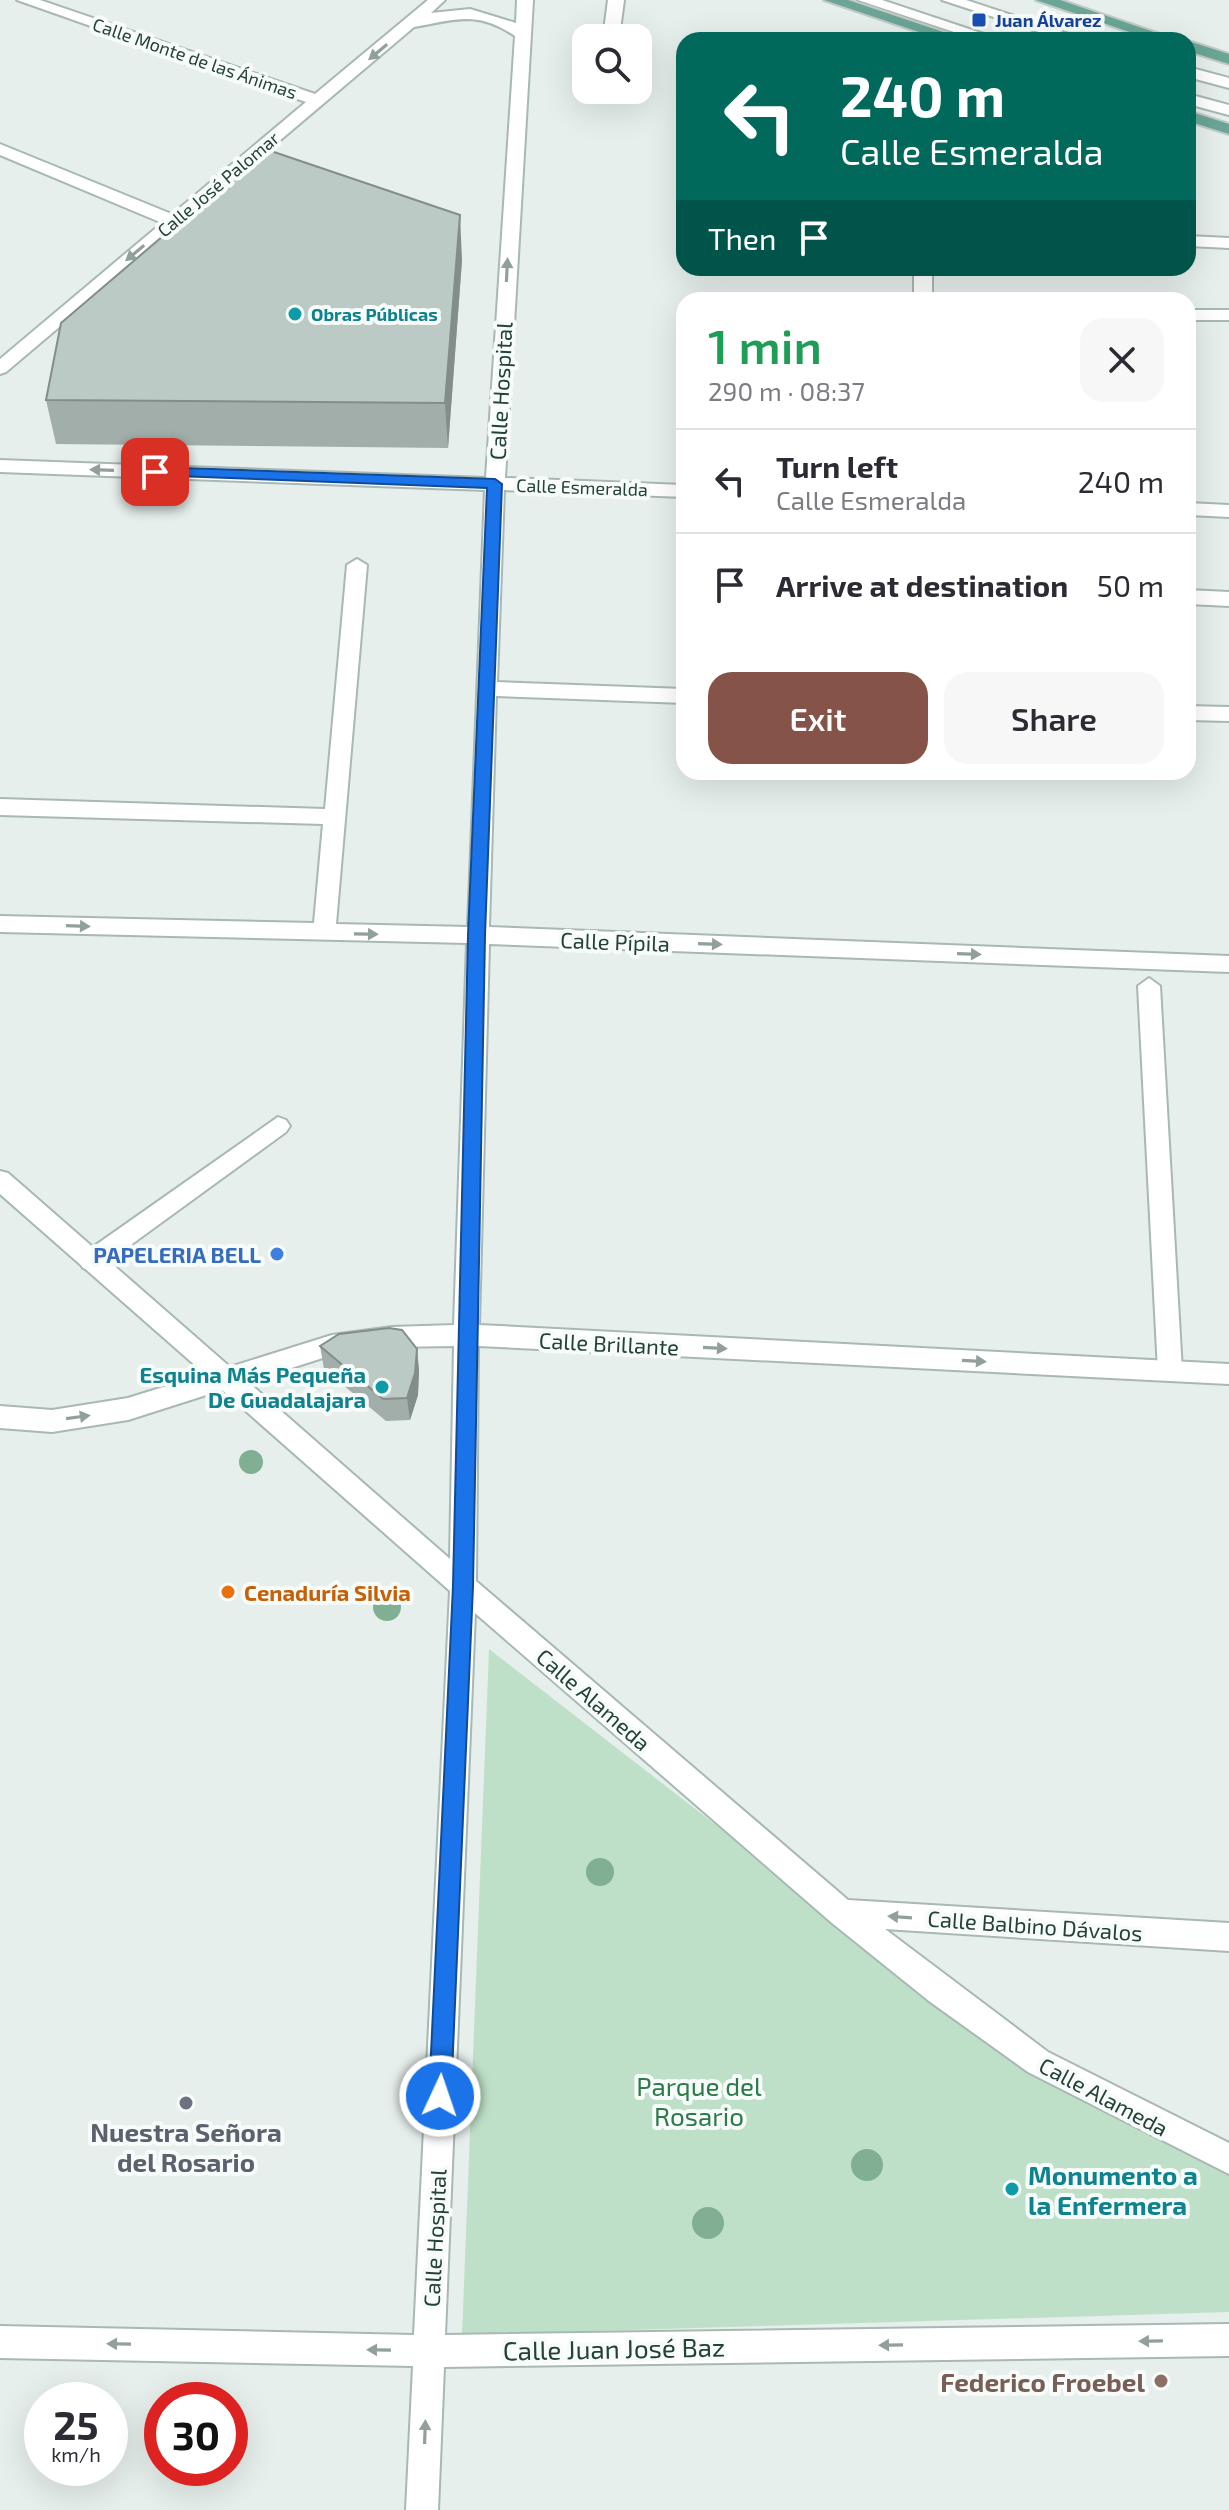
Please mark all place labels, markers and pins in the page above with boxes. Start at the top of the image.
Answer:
place label: Juan Álvarez [995,9,1102,31]
marker: Juan Álvarez [970,11,988,29]
place label: Obras Públicas [311,303,438,325]
marker: Obras Públicas [286,305,304,323]
pin [121,438,189,506]
place label: PAPELERIA BELL [93,1241,261,1267]
marker: PAPELERIA BELL [268,1245,286,1263]
place label: Esquina Más Pequeña De Guadalajara [140,1361,366,1412]
marker: Esquina Más Pequeña De Guadalajara [373,1378,391,1396]
place label: Cenaduría Silvia [244,1579,411,1605]
marker: Cenaduría Silvia [219,1583,237,1601]
marker: Nuestra Señora del Rosario [177,2094,195,2112]
place label: Nuestra Señora del Rosario [90,2116,282,2177]
place label: Monumento a la Enfermera [1028,2159,1198,2220]
marker: Monumento a la Enfermera [1003,2180,1021,2198]
place label: Federico Froebel [940,2366,1145,2397]
marker: Federico Froebel [1152,2372,1170,2390]

